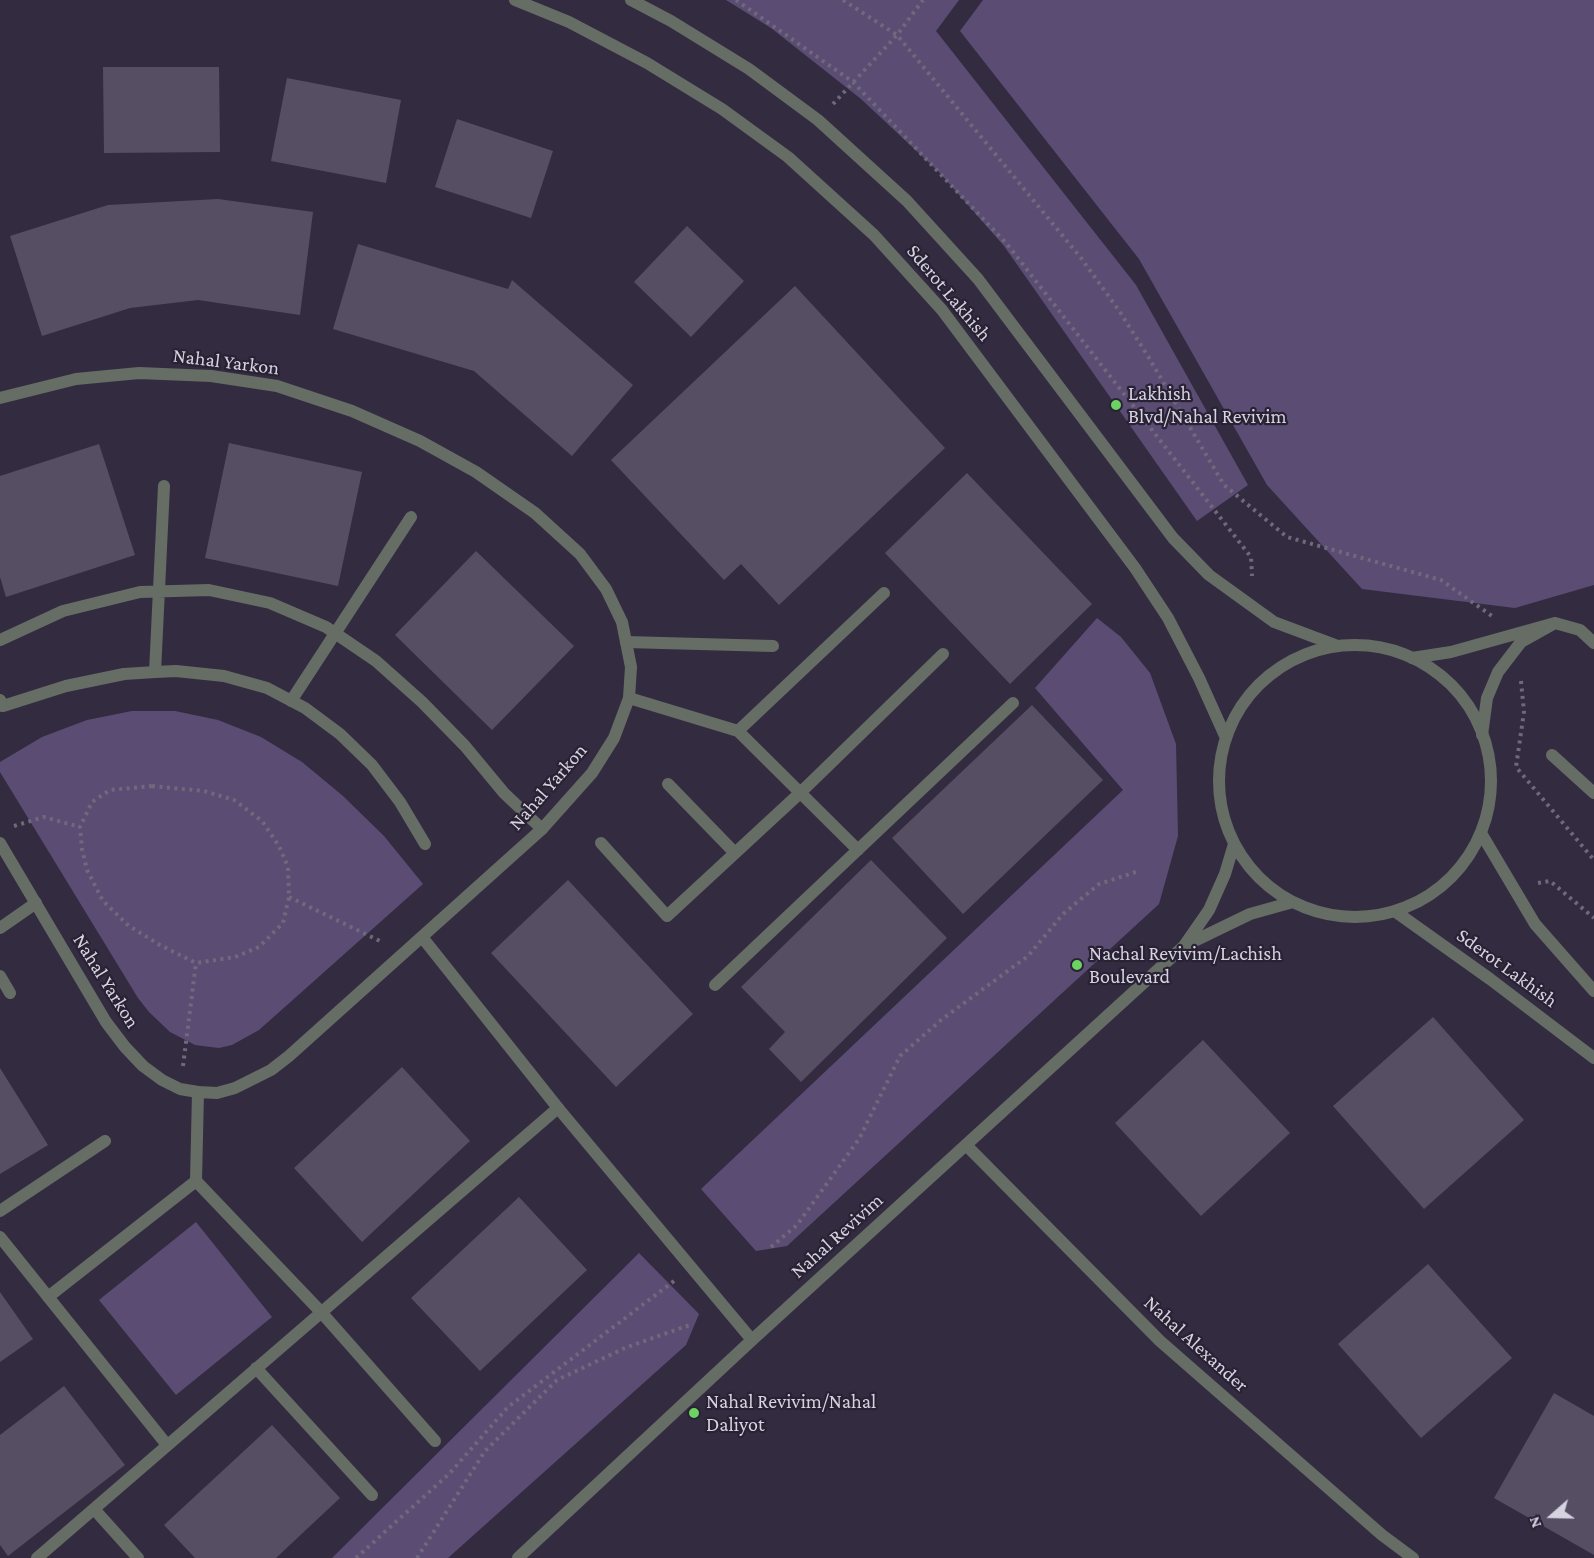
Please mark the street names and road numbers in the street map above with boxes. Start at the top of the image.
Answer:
street label: Sderot Lakhish [902,240,996,346]
street label: Nahal Yarkon [171,344,281,380]
street label: Nahal Yarkon [504,739,592,835]
street label: Sderot Lakhish [1452,923,1562,1013]
street label: Nahal Yarkon [67,929,145,1033]
street label: Nahal Revivim [786,1188,888,1284]
street label: Nahal Alexander [1139,1291,1253,1397]

